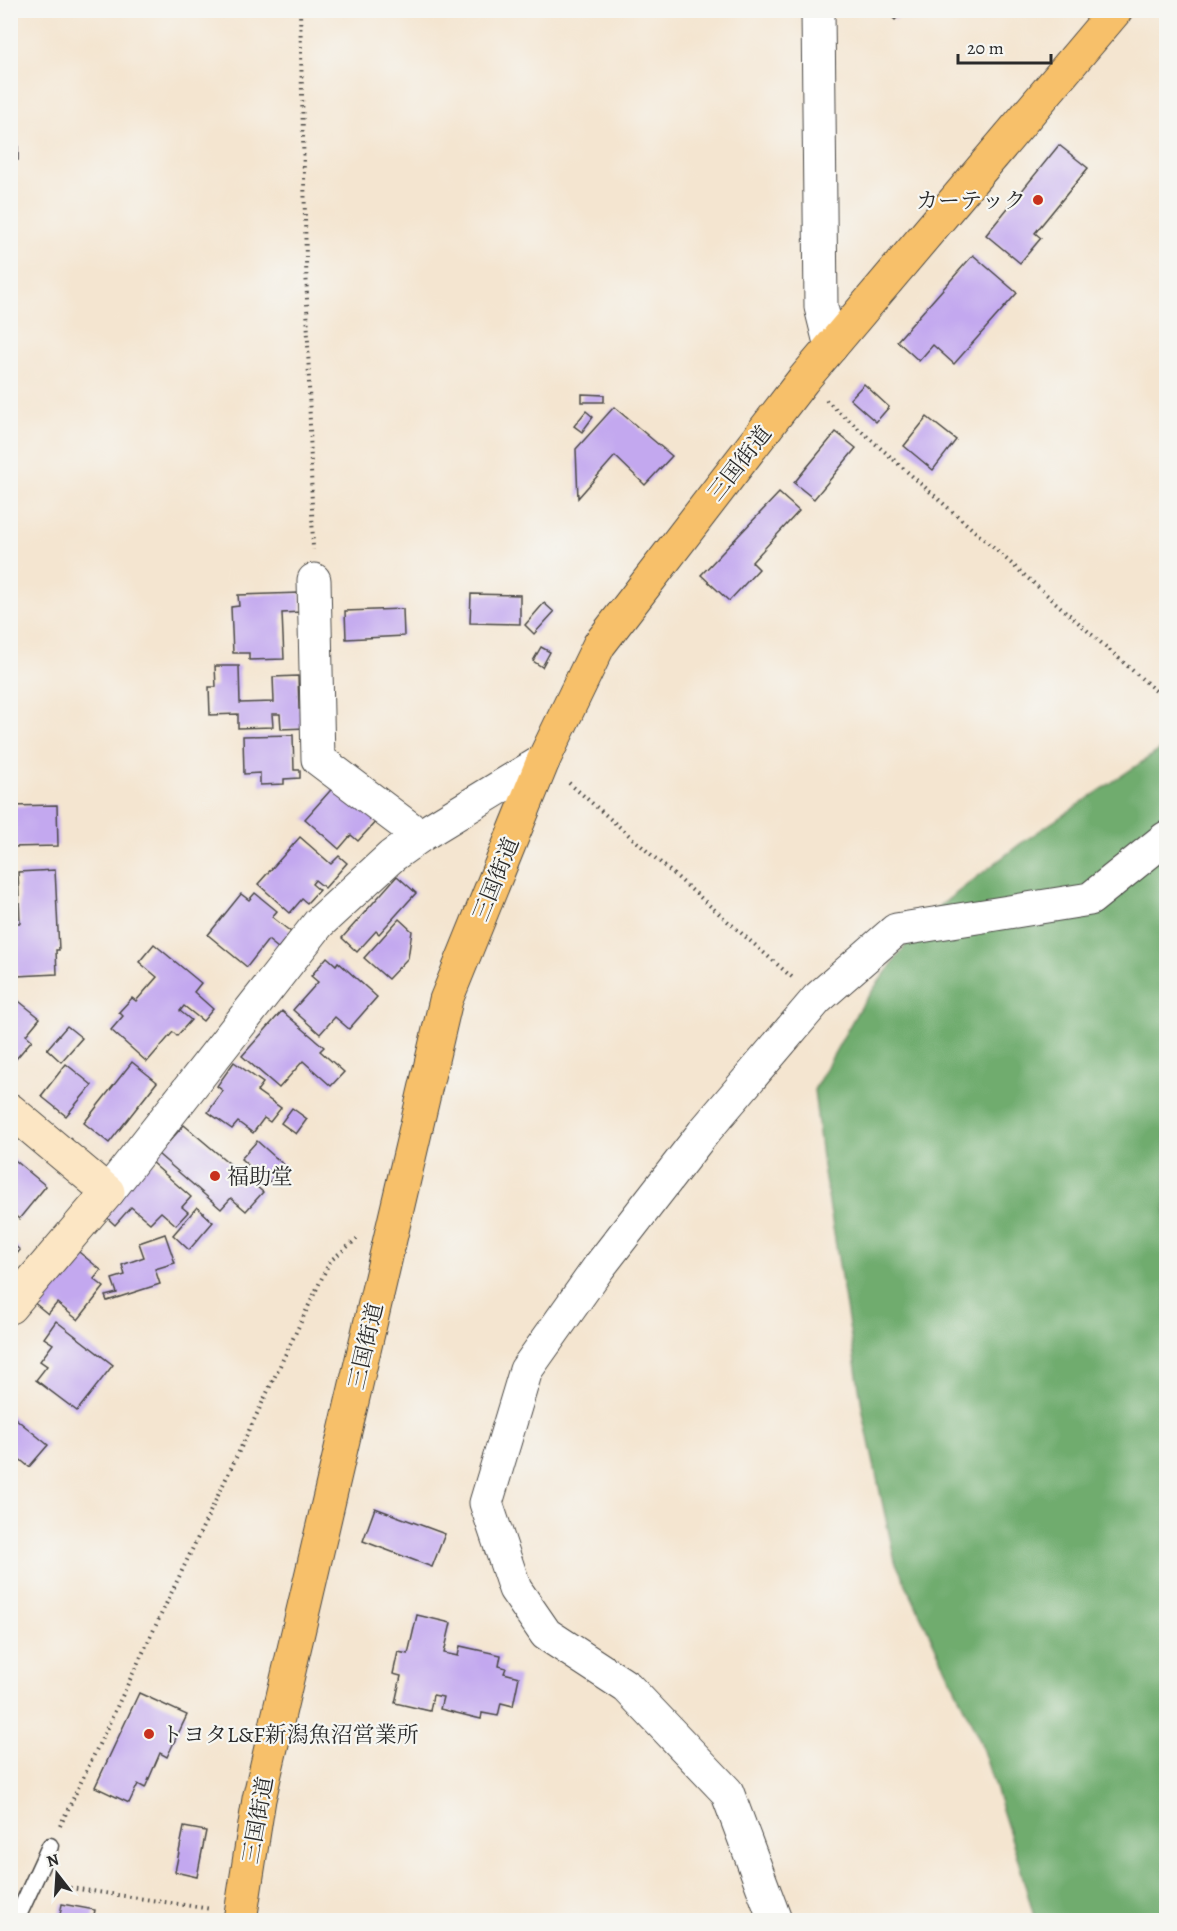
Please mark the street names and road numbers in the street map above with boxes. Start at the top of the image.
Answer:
street label: 三国街道 [701,420,779,508]
street label: 三国街道 [466,833,526,926]
street label: 三国街道 [341,1300,390,1392]
street label: 三国街道 [236,1774,280,1866]

